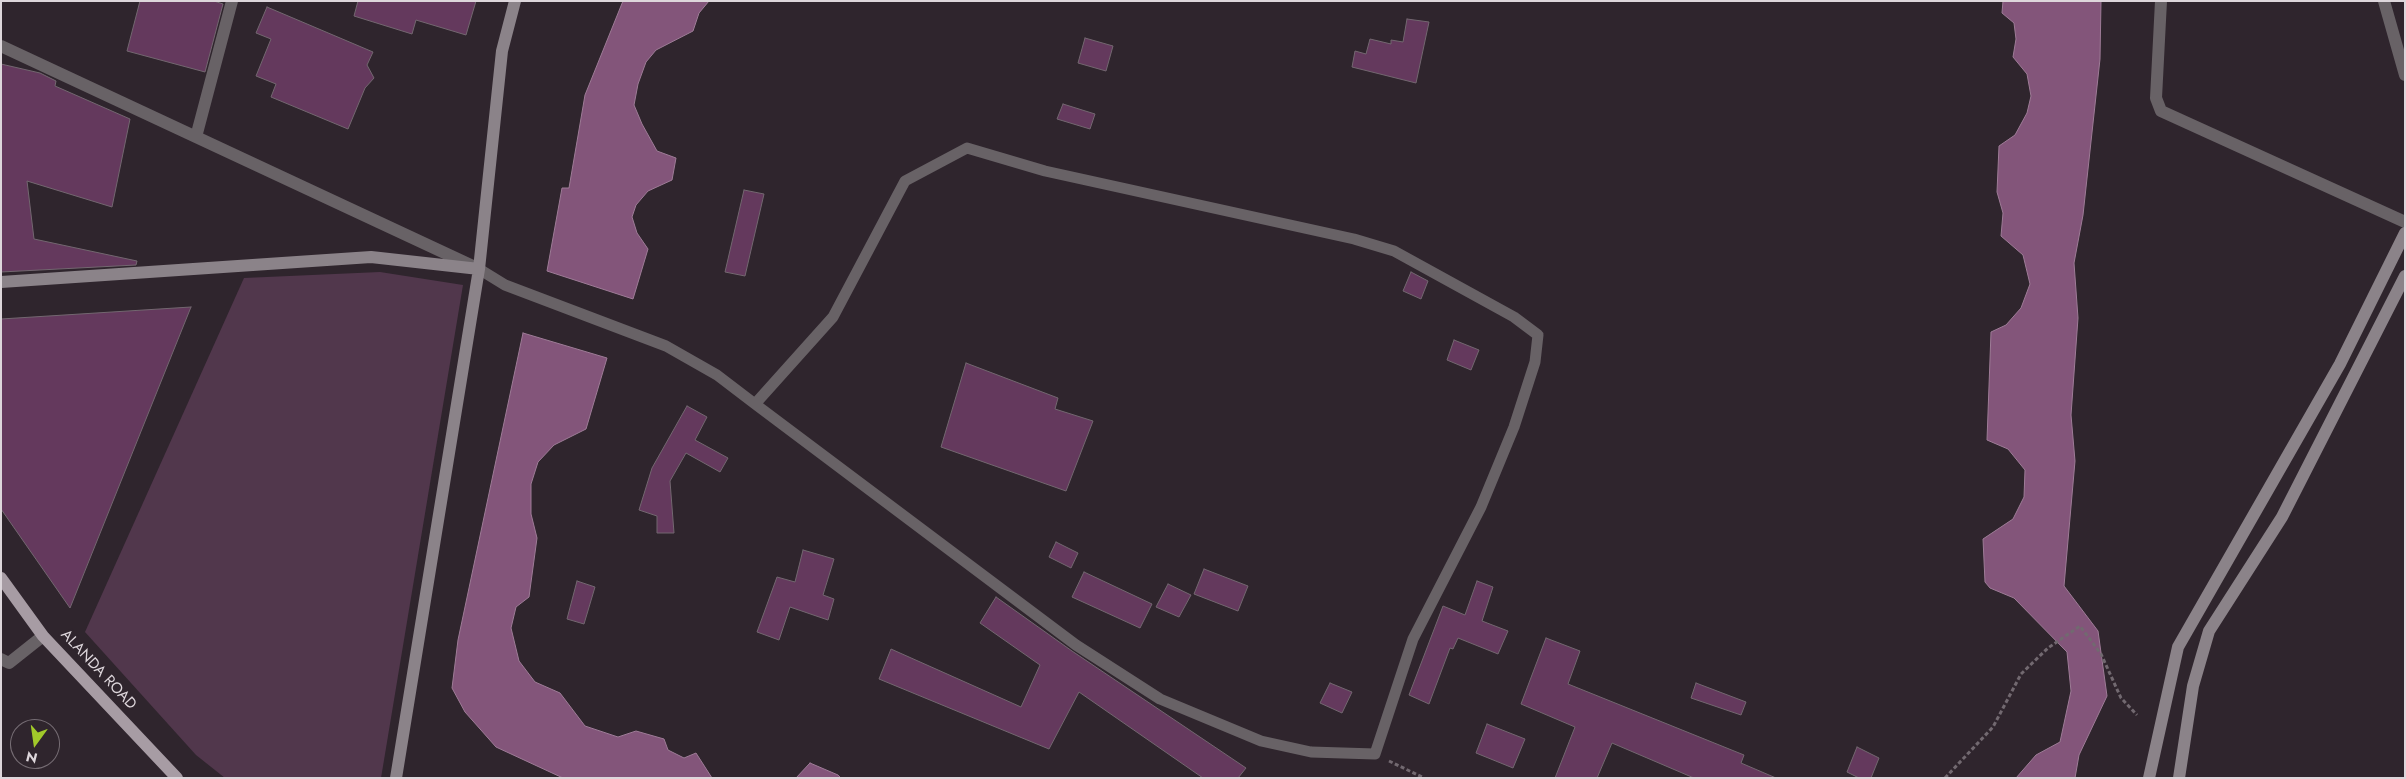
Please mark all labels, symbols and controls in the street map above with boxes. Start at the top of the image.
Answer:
street label: ALANDA ROAD [56,626,140,714]
north arrow [10,719,60,769]
text: N [24,747,39,769]

